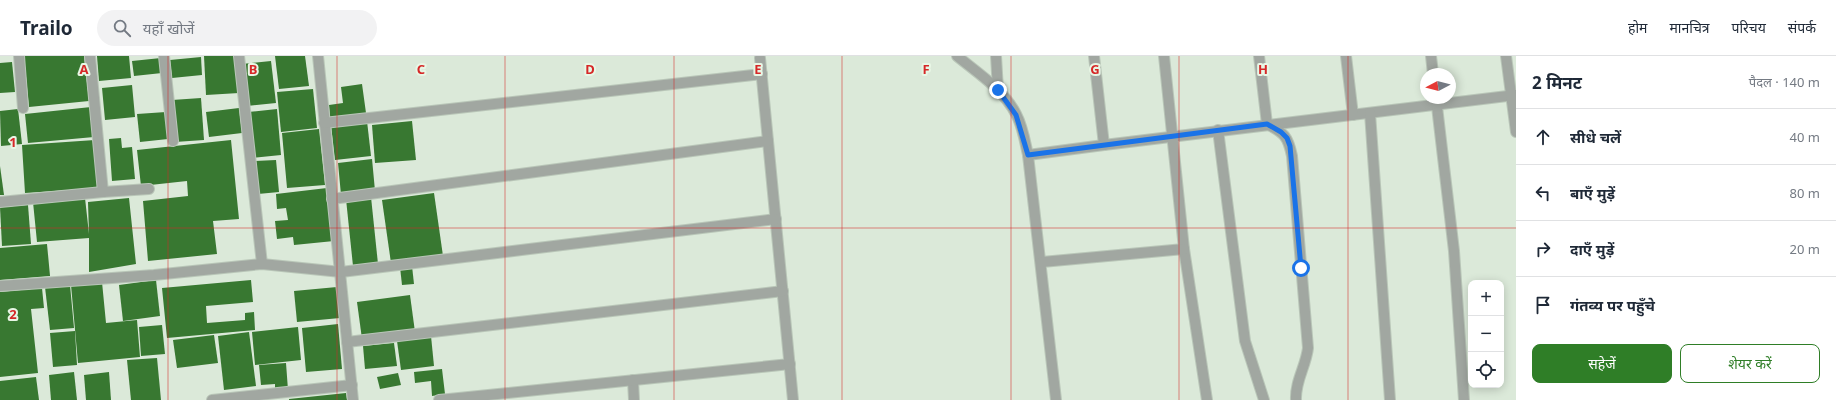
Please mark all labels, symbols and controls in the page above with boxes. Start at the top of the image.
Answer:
search box [97,10,377,46]
text: Trailo [20,15,73,41]
icon: search [111,17,133,39]
text: यहाँ खोजें [143,18,194,38]
text: होम [1628,18,1647,37]
text: मानचित्र [1669,18,1710,37]
text: परिचय [1732,18,1766,37]
text: संपर्क [1788,18,1816,37]
text: A [80,60,89,78]
text: B [249,60,257,78]
text: C [417,60,425,78]
text: D [585,60,595,78]
text: E [754,60,762,78]
text: F [922,60,930,78]
text: G [1090,60,1100,78]
text: H [1258,60,1268,78]
north arrow [1420,68,1456,104]
text: 2 मिनट [1532,71,1582,94]
text: पैदल · 140 m [1749,73,1820,91]
route end [989,81,1007,99]
icon: ahead [1532,126,1554,148]
text: सीधे चलें [1570,127,1621,147]
text: 40 m [1790,128,1820,146]
text: 1 [9,133,17,151]
icon: left [1532,182,1554,204]
text: बाएँ मुड़ें [1570,183,1615,203]
text: 80 m [1790,184,1820,202]
icon: right [1532,238,1554,260]
text: दाएँ मुड़ें [1570,239,1614,259]
text: 20 m [1790,240,1820,258]
route start [1292,259,1310,277]
map controls [1468,280,1504,388]
button: + [1468,280,1504,316]
icon: arrive [1532,294,1554,316]
text: गंतव्य पर पहुँचे [1570,295,1655,315]
text: 2 [9,305,17,323]
button: − [1468,316,1504,352]
button: सहेजें [1532,344,1672,383]
button: शेयर करें [1680,344,1820,383]
button: locate [1468,352,1504,388]

